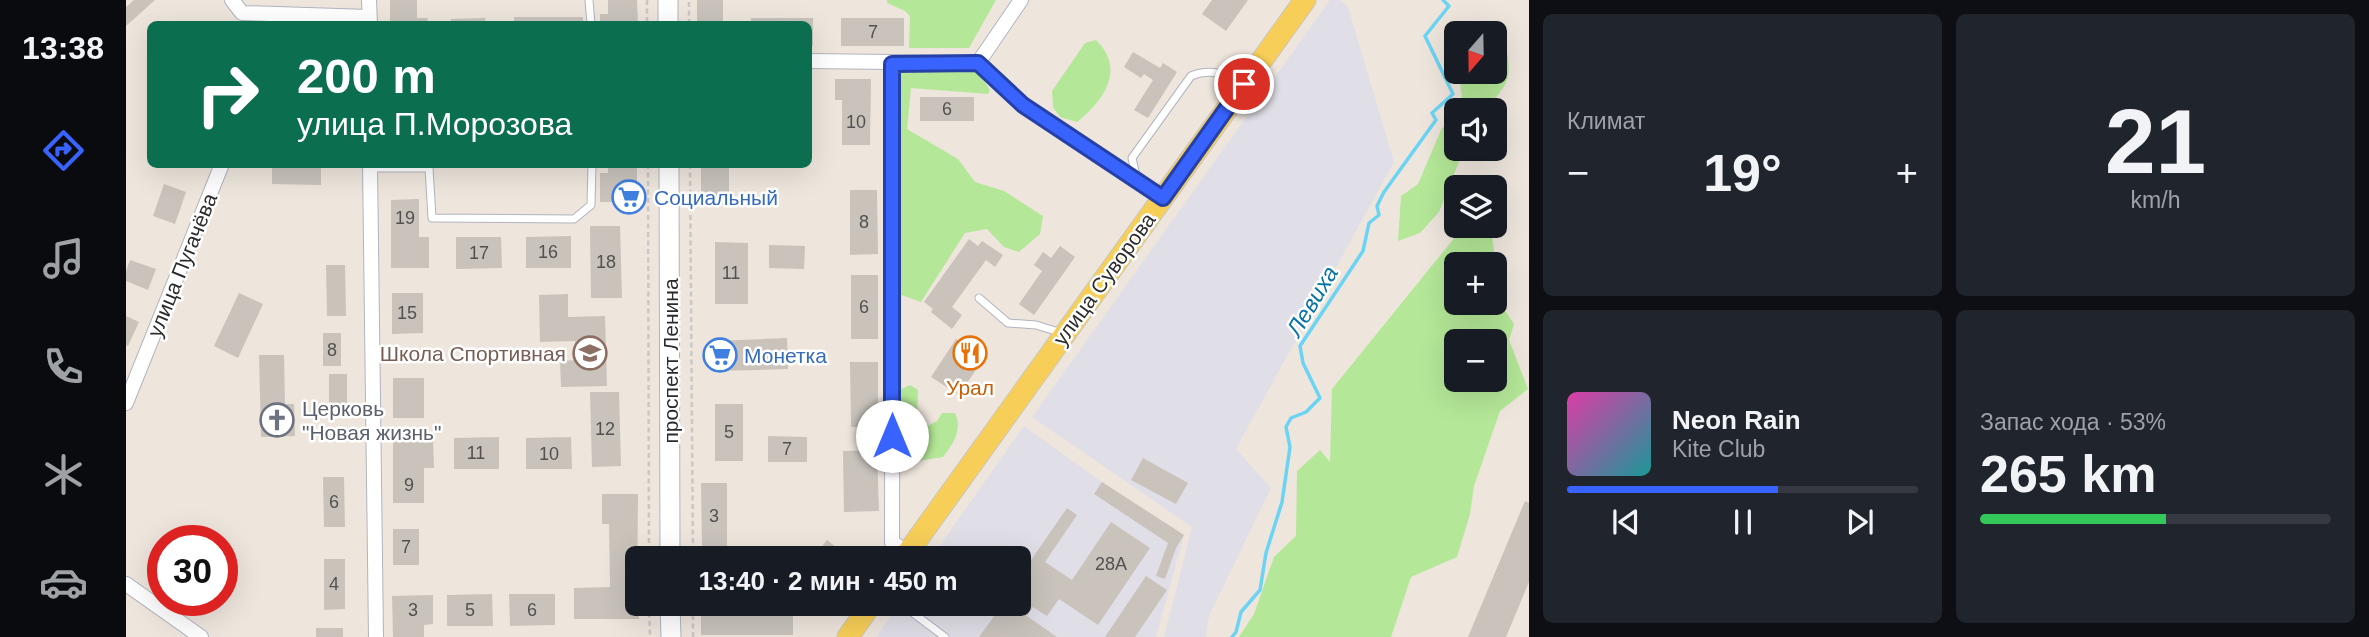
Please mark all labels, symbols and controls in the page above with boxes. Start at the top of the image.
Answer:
north arrow [1444,21,1507,84]
map controls [1444,21,1507,392]
house number: 7 [868,22,878,42]
text: 13:38 [22,30,104,66]
icon: right [182,49,273,140]
text: 200 m [297,49,436,103]
pin [1214,54,1274,114]
icon: arrive [1225,65,1263,103]
text: 21 [2105,91,2206,192]
button: sound [1444,98,1507,161]
house number: 6 [942,99,952,119]
text: улица П.Морозова [297,106,572,142]
text: Климат [1567,108,1645,134]
house number: 10 [846,112,866,132]
icon: directions [39,126,88,175]
text: 19° [1703,144,1782,202]
text: − [1567,152,1589,194]
text: + [1896,152,1918,194]
button: layers [1444,175,1507,238]
supermarket icon: Социальный [610,178,648,216]
place label: Социальный [654,186,778,209]
text: km/h [2131,187,2180,213]
street label: улица Пугачёва [143,190,221,340]
house number: 19 [395,208,415,228]
street label: улица Суворова [1048,208,1160,350]
house number: 8 [859,212,869,232]
icon: music [39,234,88,283]
house number: 16 [538,242,558,262]
house number: 17 [469,243,489,263]
house number: 18 [596,252,616,272]
button: + [1444,252,1507,315]
water label: Левиха [1280,261,1343,343]
house number: 11 [722,263,740,283]
street label: проспект Ленина [659,278,682,444]
house number: 6 [859,297,869,317]
house number: 15 [397,303,417,323]
button: − [1444,329,1507,392]
school or university icon: Школа Спортивная [571,334,609,372]
restaurant icon: Урал [951,334,989,372]
supermarket icon: Монетка [701,336,739,374]
house number: 8 [327,340,337,360]
icon: phone [39,342,88,391]
place label: Школа Спортивная [380,342,566,365]
place label: Монетка [744,344,827,367]
place label: Урал [946,376,994,399]
place label: Церковь "Новая жизнь" [302,397,442,444]
position arrow [855,399,929,473]
church icon: Церковь "Новая жизнь" [258,401,296,439]
text: Neon Rain [1672,405,1801,435]
text: Запас хода · 53% [1980,409,2166,435]
house number: 12 [595,419,615,439]
house number: 5 [724,422,734,442]
text: Kite Club [1672,436,1765,462]
house number: 7 [782,439,792,459]
house number: 11 [467,443,485,463]
house number: 10 [539,444,559,464]
text: 265 km [1980,445,2156,503]
icon: climate [39,450,88,499]
house number: 9 [404,475,414,495]
house number: 6 [329,492,339,512]
icon: previous [1607,503,1645,541]
icon: pause [1724,503,1762,541]
icon: next [1841,503,1879,541]
house number: 3 [709,506,719,526]
speed limit sign: 30 [147,525,238,616]
house number: 7 [401,537,411,557]
house number: 28А [1095,554,1127,574]
icon: car [39,558,88,607]
text: 13:40 · 2 мин · 450 m [698,566,958,596]
house number: 4 [329,574,339,594]
house number: 3 [408,600,418,620]
house number: 5 [465,600,475,620]
house number: 6 [527,600,537,620]

